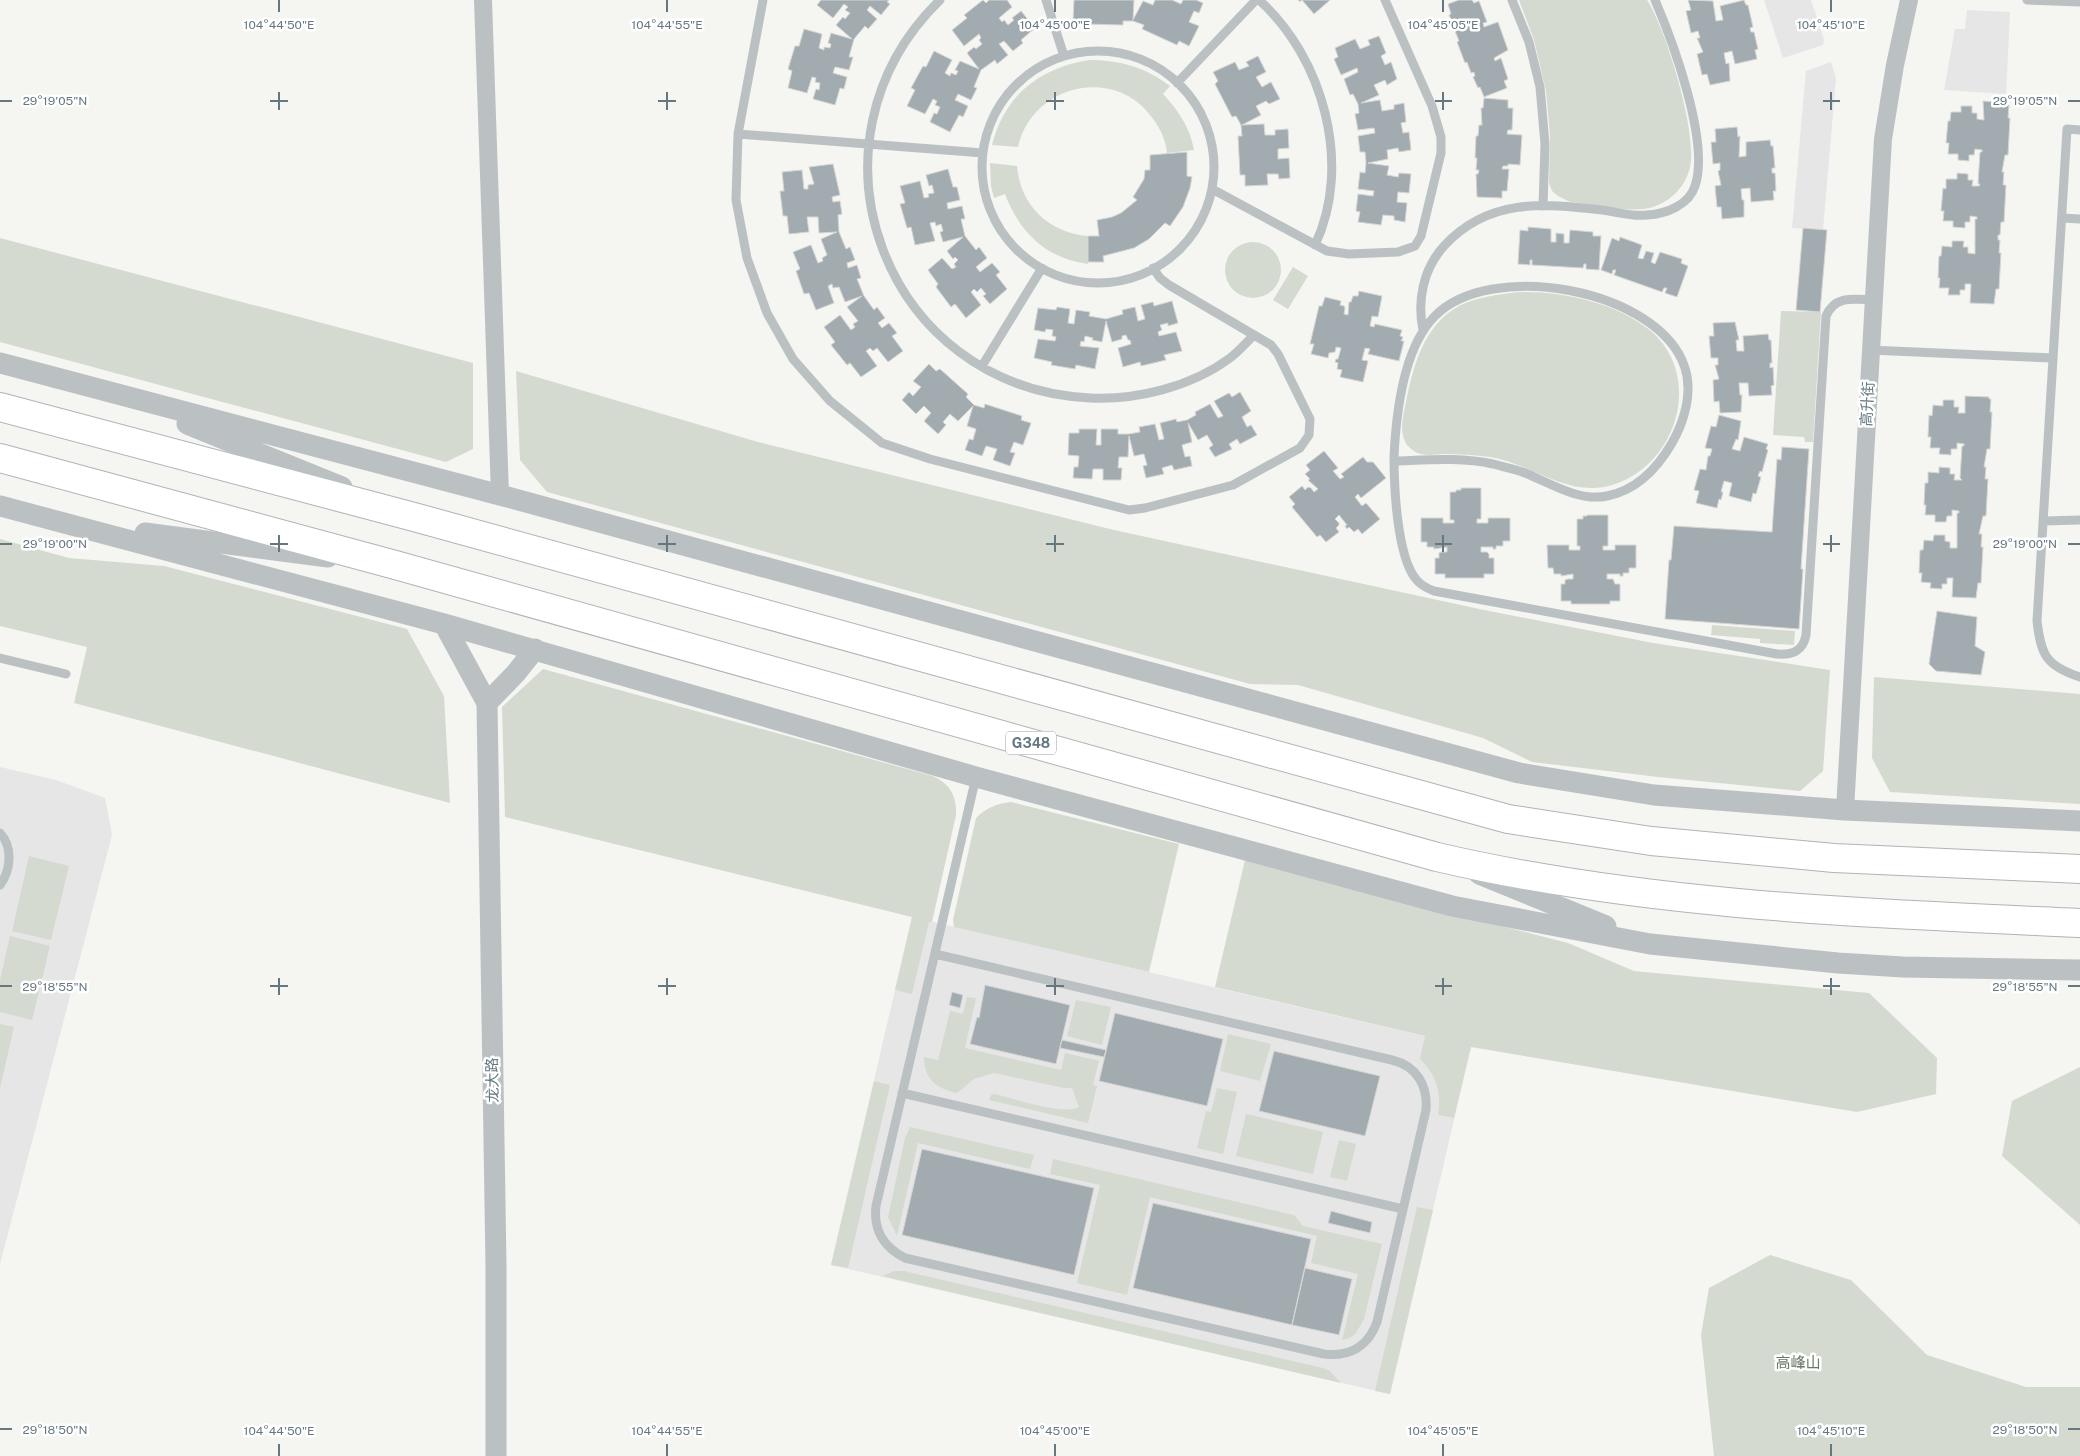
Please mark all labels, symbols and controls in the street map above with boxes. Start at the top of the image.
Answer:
text: 104°44'50"E [244,18,314,32]
text: 104°44'55"E [631,18,703,32]
text: 104°45'00"E [1020,18,1090,32]
text: 104°45'05"E [1408,18,1479,32]
text: 104°45'10"E [1797,18,1865,32]
text: 29°19'05"N [23,94,87,108]
text: 29°19'05"N [1993,94,2057,108]
street label: 高升街 [1857,381,1877,427]
text: 29°19'00"N [23,537,87,551]
text: 29°19'00"N [1993,537,2057,551]
road number: G348 [1006,731,1056,754]
text: 29°18'55"N [22,980,88,994]
text: 29°18'55"N [1992,980,2058,994]
street label: 龙大路 [483,1057,501,1103]
park label: 高峰山 [1775,1354,1821,1371]
text: 29°18'50"N [22,1423,88,1437]
text: 29°18'50"N [1992,1423,2058,1437]
text: 104°44'50"E [244,1424,314,1438]
text: 104°44'55"E [631,1424,703,1438]
text: 104°45'00"E [1020,1424,1090,1438]
text: 104°45'05"E [1408,1424,1479,1438]
text: 104°45'10"E [1797,1424,1865,1438]

